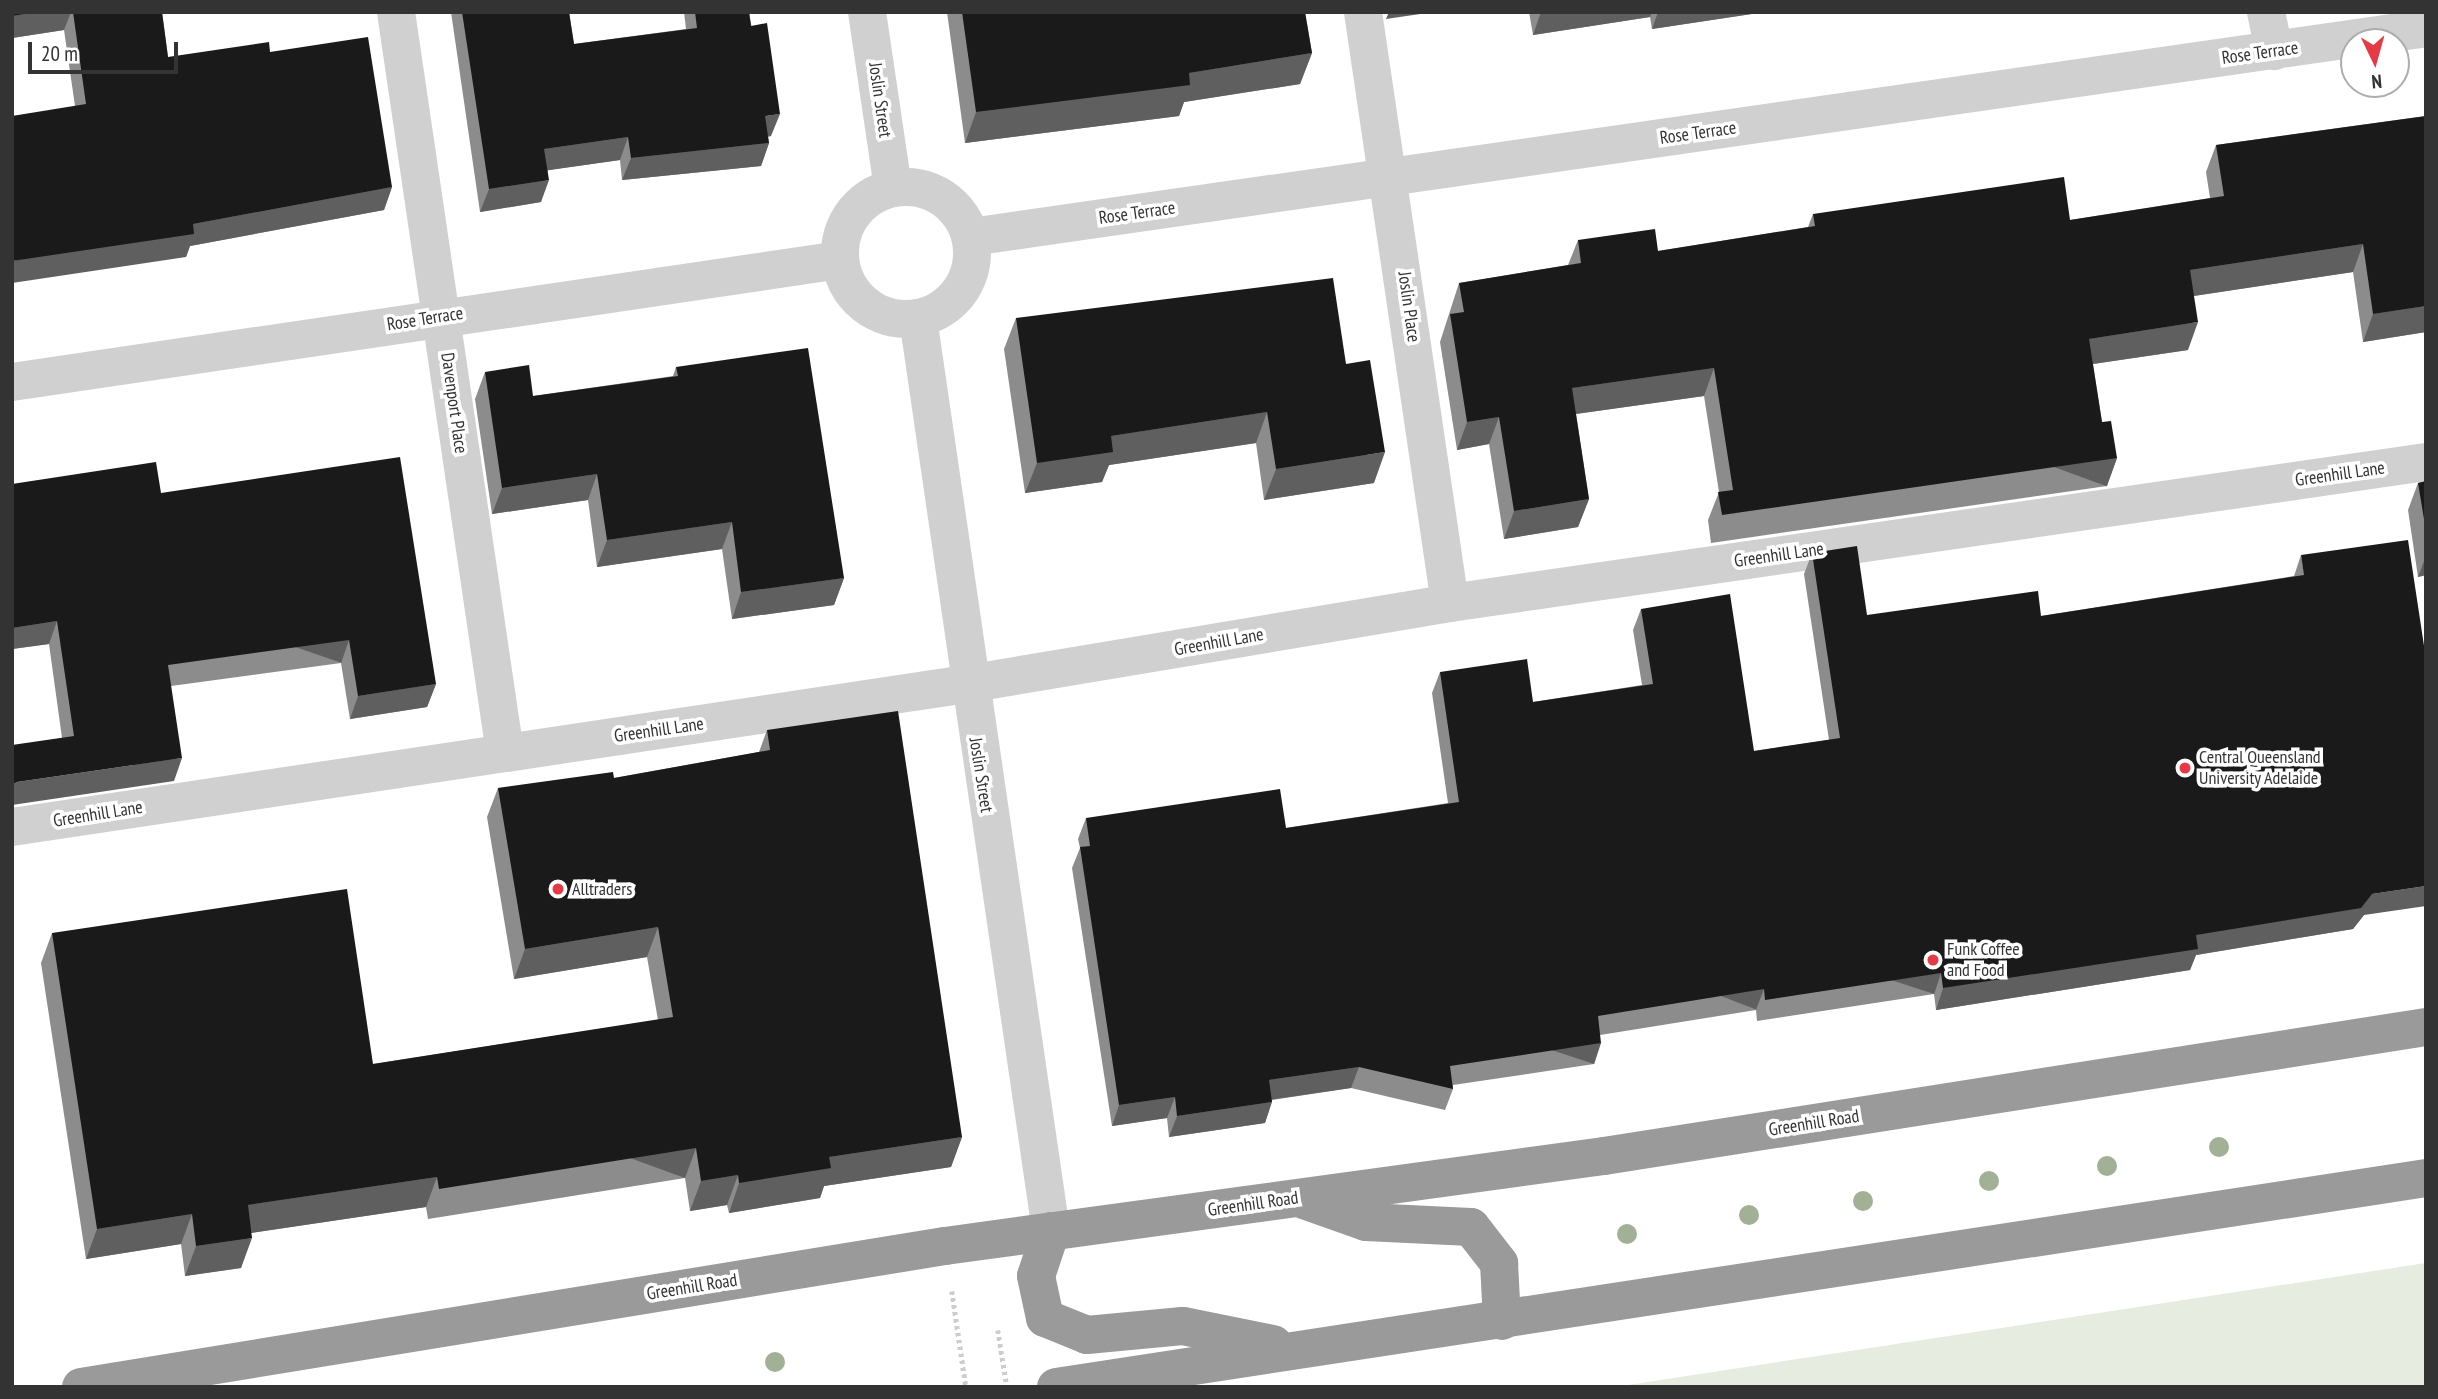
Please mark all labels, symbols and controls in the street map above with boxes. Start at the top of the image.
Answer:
scale bar [32,28,182,72]
north arrow [2340,28,2410,98]
street label: Rose Terrace [2220,37,2300,69]
text: 20 m [41,40,78,67]
street label: Joslin Street [864,61,896,139]
text: N [2371,70,2383,94]
street label: Rose Terrace [1658,117,1738,149]
street label: Rose Terrace [1097,197,1177,229]
street label: Joslin Place [1393,270,1425,344]
street label: Rose Terrace [385,302,465,336]
street label: Davenport Place [436,351,472,455]
street label: Greenhill Lane [2294,457,2386,491]
street label: Greenhill Lane [1733,538,1825,572]
street label: Greenhill Lane [1173,624,1265,660]
street label: Greenhill Lane [613,713,705,747]
street label: Joslin Street [964,736,998,814]
place label: Central Queensland University Adelaide [2199,747,2321,790]
marker: Central Queensland University Adelaide [2177,760,2193,776]
street label: Greenhill Lane [52,796,144,832]
place label: Alltraders [572,878,632,900]
marker: Alltraders [550,881,566,897]
place label: Funk Coffee and Food [1947,939,2020,982]
marker: Funk Coffee and Food [1925,952,1941,968]
street label: Greenhill Road [1767,1105,1861,1141]
street label: Greenhill Road [1206,1187,1300,1221]
street label: Greenhill Road [645,1269,739,1305]

